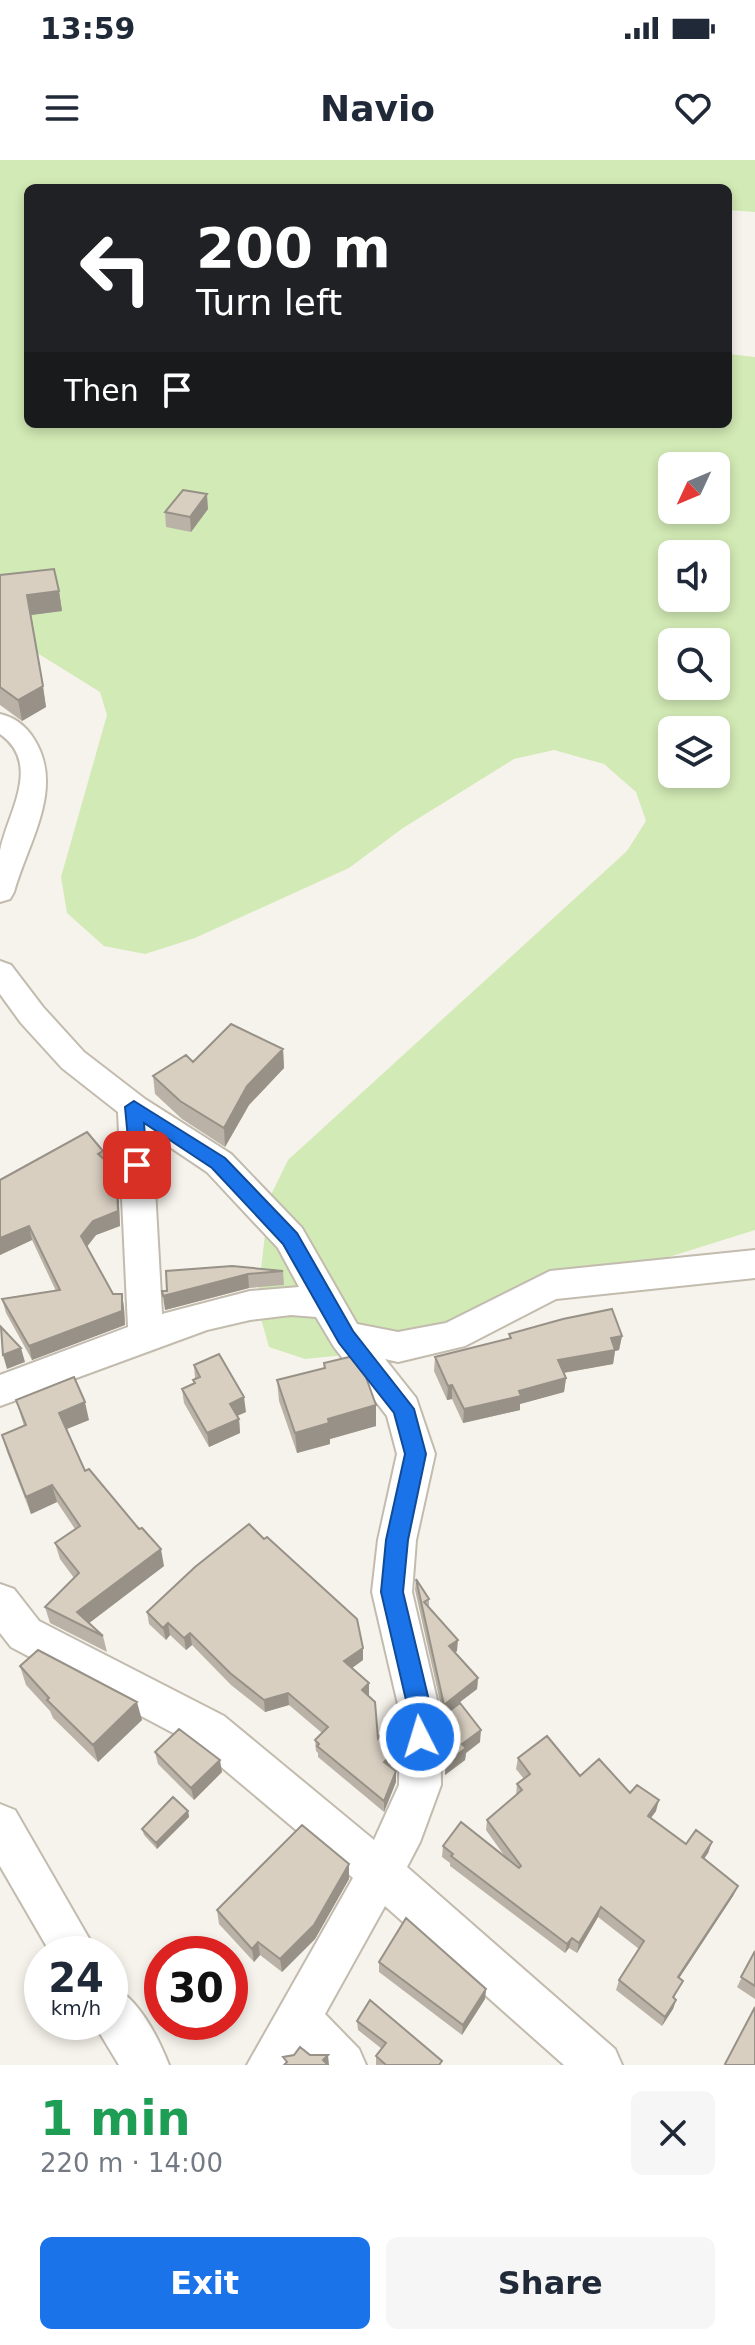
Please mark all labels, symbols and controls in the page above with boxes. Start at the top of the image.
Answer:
text: 13:59 [40,11,136,46]
icon: menu [40,86,84,130]
icon: heart [671,86,715,130]
text: Navio [320,88,435,129]
text: 200 m [196,215,391,280]
icon: left [64,216,168,320]
text: Turn left [196,282,342,323]
icon: arrive [155,368,199,412]
text: Then [64,373,139,408]
north arrow [658,452,730,524]
map controls [658,452,730,788]
button: sound [658,540,730,612]
button: search [658,628,730,700]
button: layers [658,716,730,788]
pin [103,1131,171,1199]
icon: arrive [115,1143,159,1187]
position arrow [378,1695,462,1779]
speed limit sign: 30 [144,1936,248,2040]
text: 24 [48,1955,104,2001]
text: km/h [51,1996,101,2020]
text: 1 min [40,2090,191,2146]
button: close [631,2091,715,2175]
text: 220 m · 14:00 [40,2148,223,2178]
button: Exit [40,2237,370,2329]
button: Share [386,2237,715,2329]

